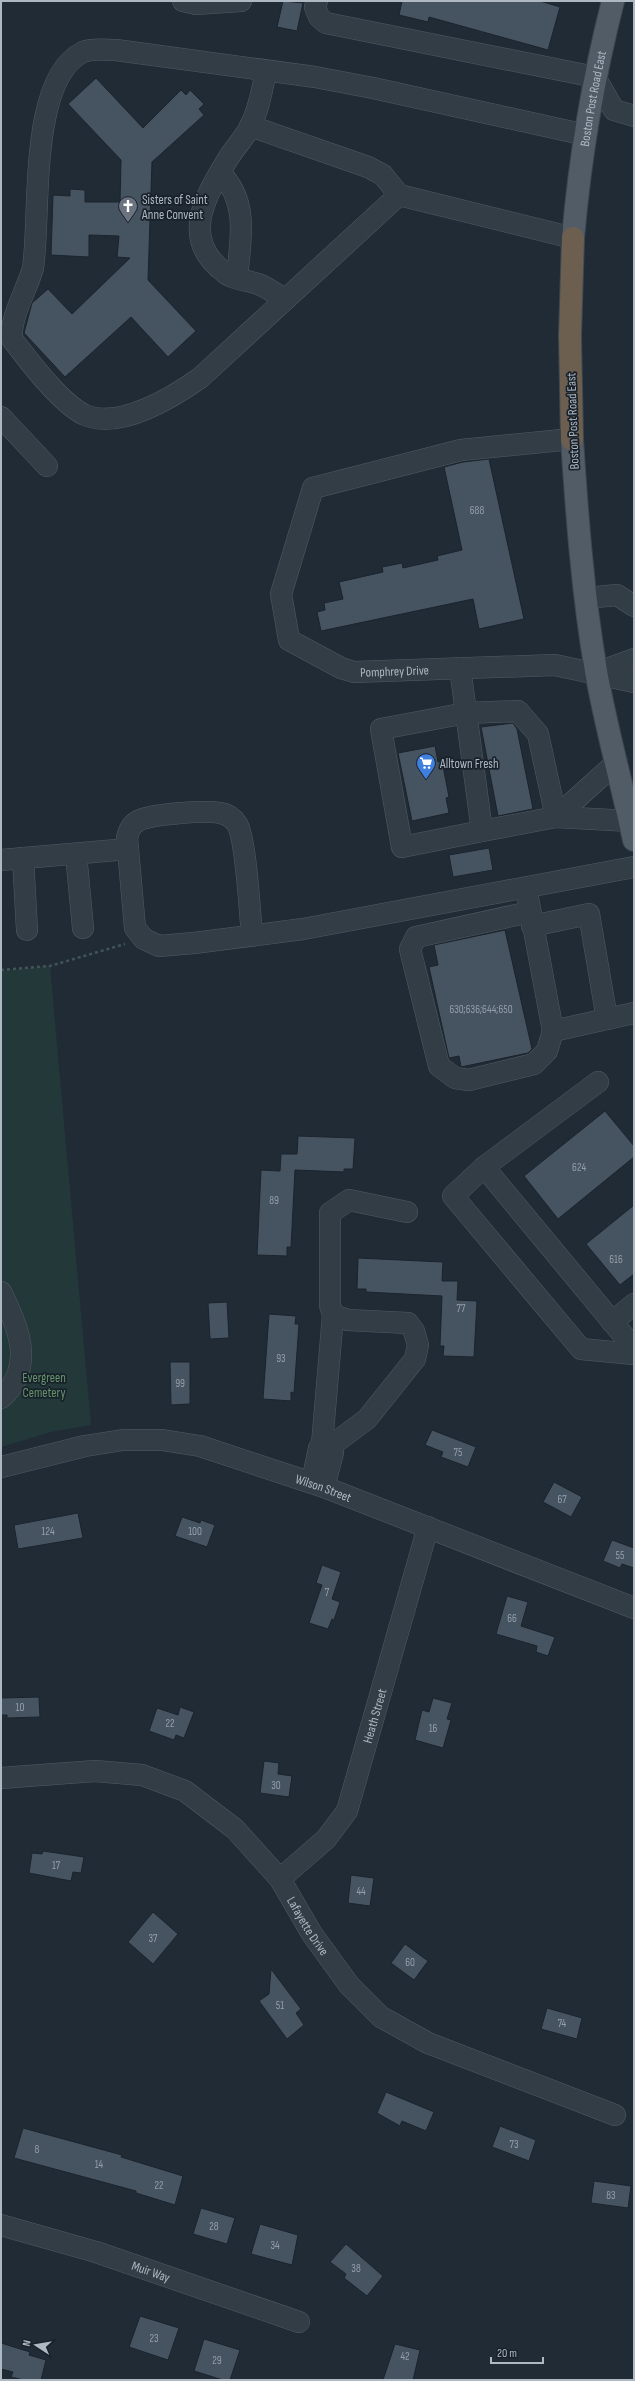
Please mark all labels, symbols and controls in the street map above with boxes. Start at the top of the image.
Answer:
street label: Boston Post Road East [577,49,610,147]
place label: Sisters of Saint Anne Convent [141,192,208,223]
church icon: Sisters of Saint Anne Convent [117,195,139,223]
street label: Boston Post Road East [563,372,583,470]
house number: 688 [470,504,484,517]
street label: Pomphrey Drive [360,662,429,681]
supermarket icon: Alltown Fresh [415,752,437,780]
place label: Alltown Fresh [439,756,499,772]
house number: 630;636;644;650 [449,1003,513,1016]
house number: 624 [572,1161,586,1174]
house number: 89 [269,1194,279,1207]
house number: 616 [609,1253,623,1266]
house number: 77 [457,1302,466,1315]
house number: 93 [276,1352,286,1365]
park label: Evergreen Cemetery [22,1370,66,1401]
house number: 99 [175,1377,185,1390]
house number: 75 [454,1446,462,1459]
street label: Wilson Street [293,1471,354,1506]
house number: 67 [557,1493,567,1506]
house number: 124 [41,1525,55,1538]
house number: 100 [188,1525,202,1538]
house number: 55 [616,1549,624,1562]
house number: 7 [325,1586,330,1599]
house number: 66 [507,1612,517,1625]
street label: Heath Street [360,1687,391,1745]
house number: 10 [16,1701,24,1714]
house number: 22 [165,1717,175,1730]
house number: 16 [429,1722,438,1735]
house number: 30 [271,1779,281,1792]
house number: 17 [52,1859,61,1872]
house number: 44 [356,1885,366,1898]
street label: Lafayette Drive [283,1894,332,1959]
house number: 37 [148,1932,158,1945]
house number: 60 [405,1956,415,1969]
house number: 51 [276,1999,284,2012]
house number: 74 [558,2017,567,2030]
house number: 73 [509,2138,519,2151]
house number: 8 [35,2143,40,2156]
house number: 14 [95,2158,104,2171]
house number: 22 [154,2179,164,2192]
house number: 83 [606,2189,616,2202]
house number: 28 [209,2220,219,2233]
house number: 34 [270,2239,280,2252]
street label: Muir Way [129,2258,172,2286]
house number: 38 [351,2262,361,2275]
north arrow [16,2325,56,2365]
house number: 23 [149,2332,159,2345]
text: N [20,2339,34,2347]
scale bar [491,2339,543,2365]
text: 20 m [497,2346,517,2361]
house number: 42 [400,2350,410,2363]
house number: 29 [212,2354,222,2367]

